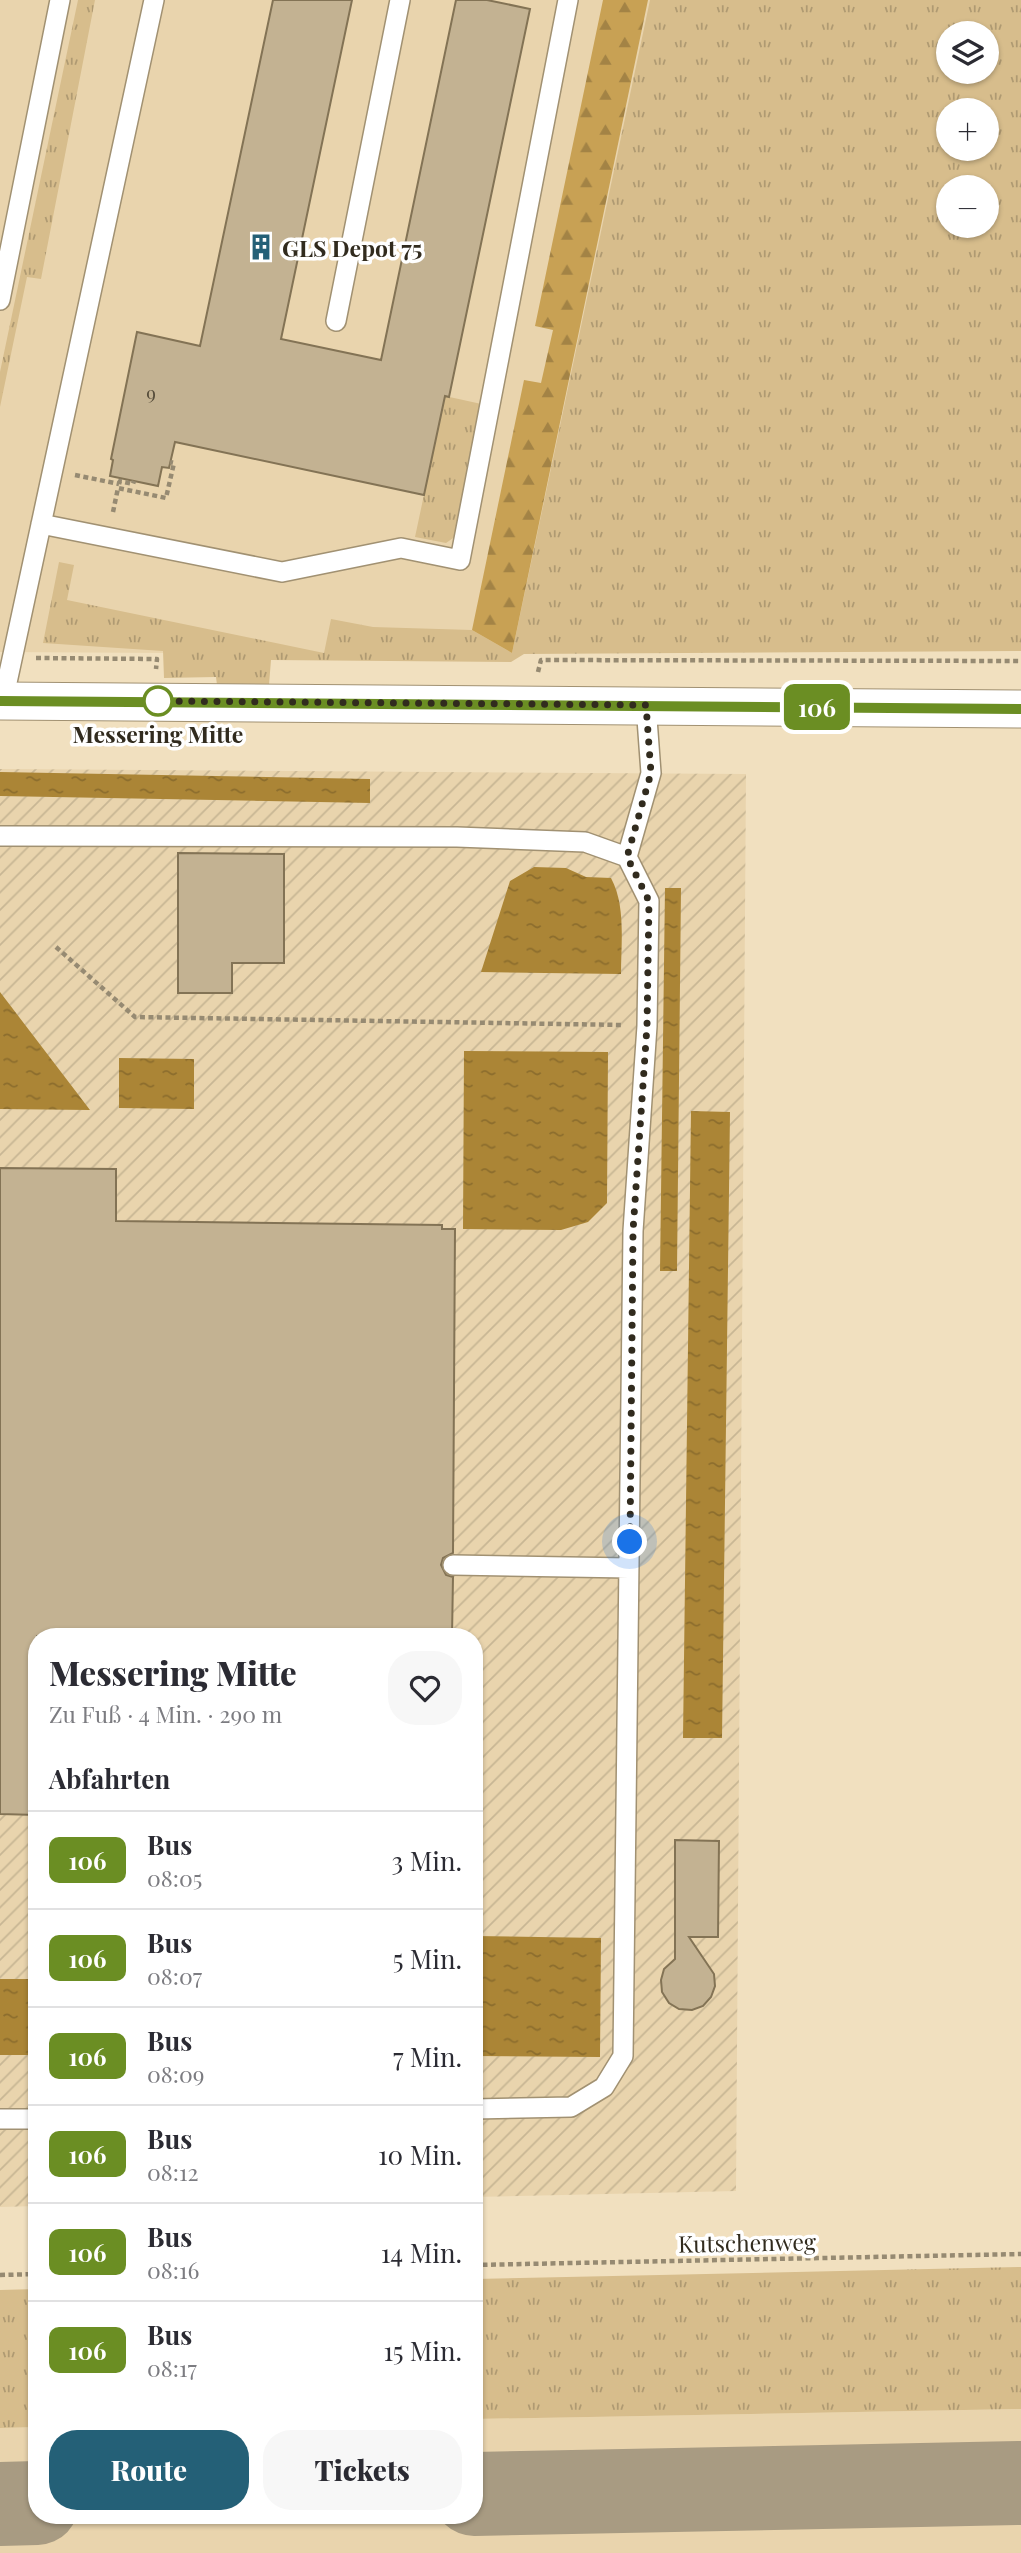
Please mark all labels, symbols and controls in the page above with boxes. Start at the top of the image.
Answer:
map controls [936,21,999,238]
button: layers [936,21,999,84]
button: + [936,98,999,161]
button: − [936,175,999,238]
building icon: GLS Depot 75 [246,232,276,262]
place label: GLS Depot 75 [282,232,422,263]
house number: 9 [146,379,156,405]
line badge: 106 [777,684,857,730]
marker: Messering Mitte [143,686,173,716]
text: 106 [798,691,836,723]
place label: Messering Mitte [73,718,243,749]
your location [612,1524,647,1559]
text: Messering Mitte [49,1650,297,1694]
button: heart [388,1651,462,1725]
text: Zu Fuß · 4 Min. · 290 m [49,1698,282,1729]
text: Abfahrten [49,1761,170,1796]
text: Bus [147,1827,192,1862]
text: 3 Min. [391,1843,462,1878]
text: 106 [68,1844,107,1876]
text: 08:05 [147,1862,202,1893]
text: Bus [147,1925,192,1960]
text: 5 Min. [393,1941,462,1976]
text: 106 [68,1942,107,1974]
text: 08:07 [147,1960,202,1991]
text: Bus [147,2023,192,2058]
text: 7 Min. [393,2039,462,2074]
text: 106 [68,2040,107,2072]
text: 08:09 [147,2058,204,2089]
text: Bus [147,2121,192,2156]
text: 10 Min. [378,2137,462,2172]
text: 106 [68,2138,107,2170]
text: 08:12 [147,2156,198,2187]
text: Bus [147,2219,192,2254]
street label: Kutschenweg [678,2225,816,2259]
text: 14 Min. [381,2235,462,2270]
text: 106 [68,2236,107,2268]
text: 08:16 [147,2254,199,2285]
text: Bus [147,2317,192,2352]
text: 15 Min. [383,2333,462,2368]
text: 106 [68,2334,107,2366]
text: 08:17 [147,2352,197,2383]
button: Route [49,2430,249,2510]
button: Tickets [263,2430,462,2510]

